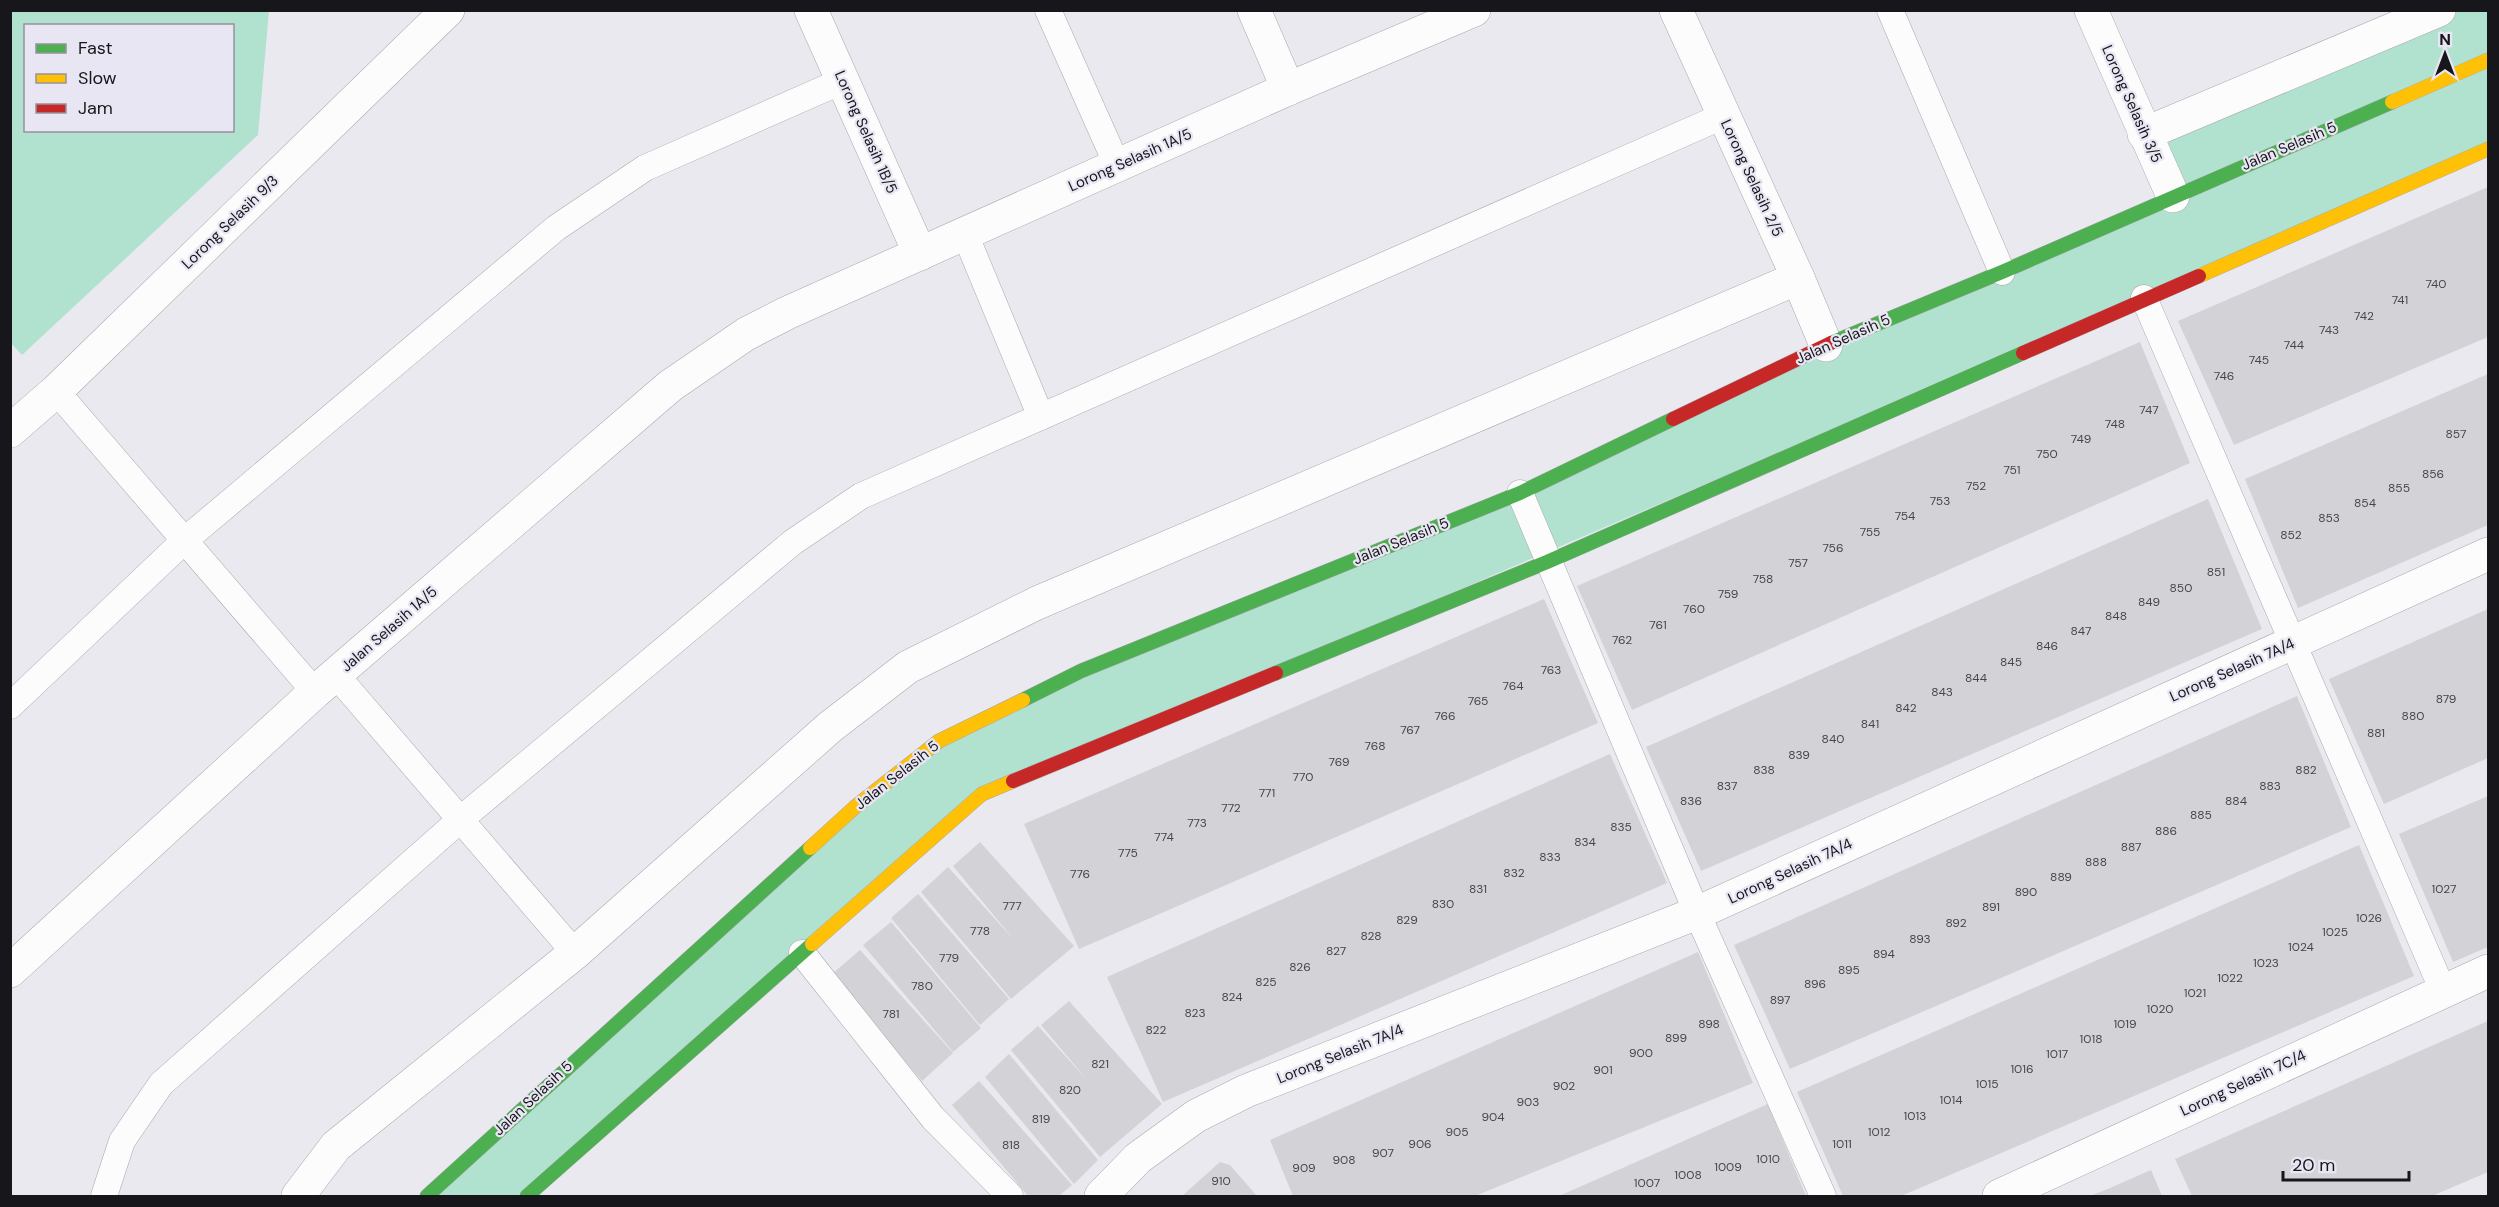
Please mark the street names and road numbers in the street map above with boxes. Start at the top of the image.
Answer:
street label: Lorong Selasih 3/5 [2097,42,2167,166]
street label: Lorong Selasih 1B/5 [830,67,902,197]
street label: Lorong Selasih 2/5 [1716,116,1788,240]
street label: Jalan Selasih 5 [2238,117,2340,175]
street label: Lorong Selasih 1A/5 [1065,124,1195,196]
street label: Lorong Selasih 9/3 [177,171,283,273]
street label: Jalan Selasih 5 [1793,309,1893,369]
street label: Jalan Selasih 5 [1350,513,1452,569]
street label: Jalan Selasih 1A/5 [337,582,441,676]
street label: Lorong Selasih 7A/4 [2166,633,2298,707]
street label: Jalan Selasih 5 [851,736,943,814]
street label: Lorong Selasih 7A/4 [1725,833,1855,909]
street label: Lorong Selasih 7A/4 [1274,1019,1406,1089]
street label: Lorong Selasih 7C/4 [2177,1045,2309,1121]
street label: Jalan Selasih 5 [489,1056,577,1140]

